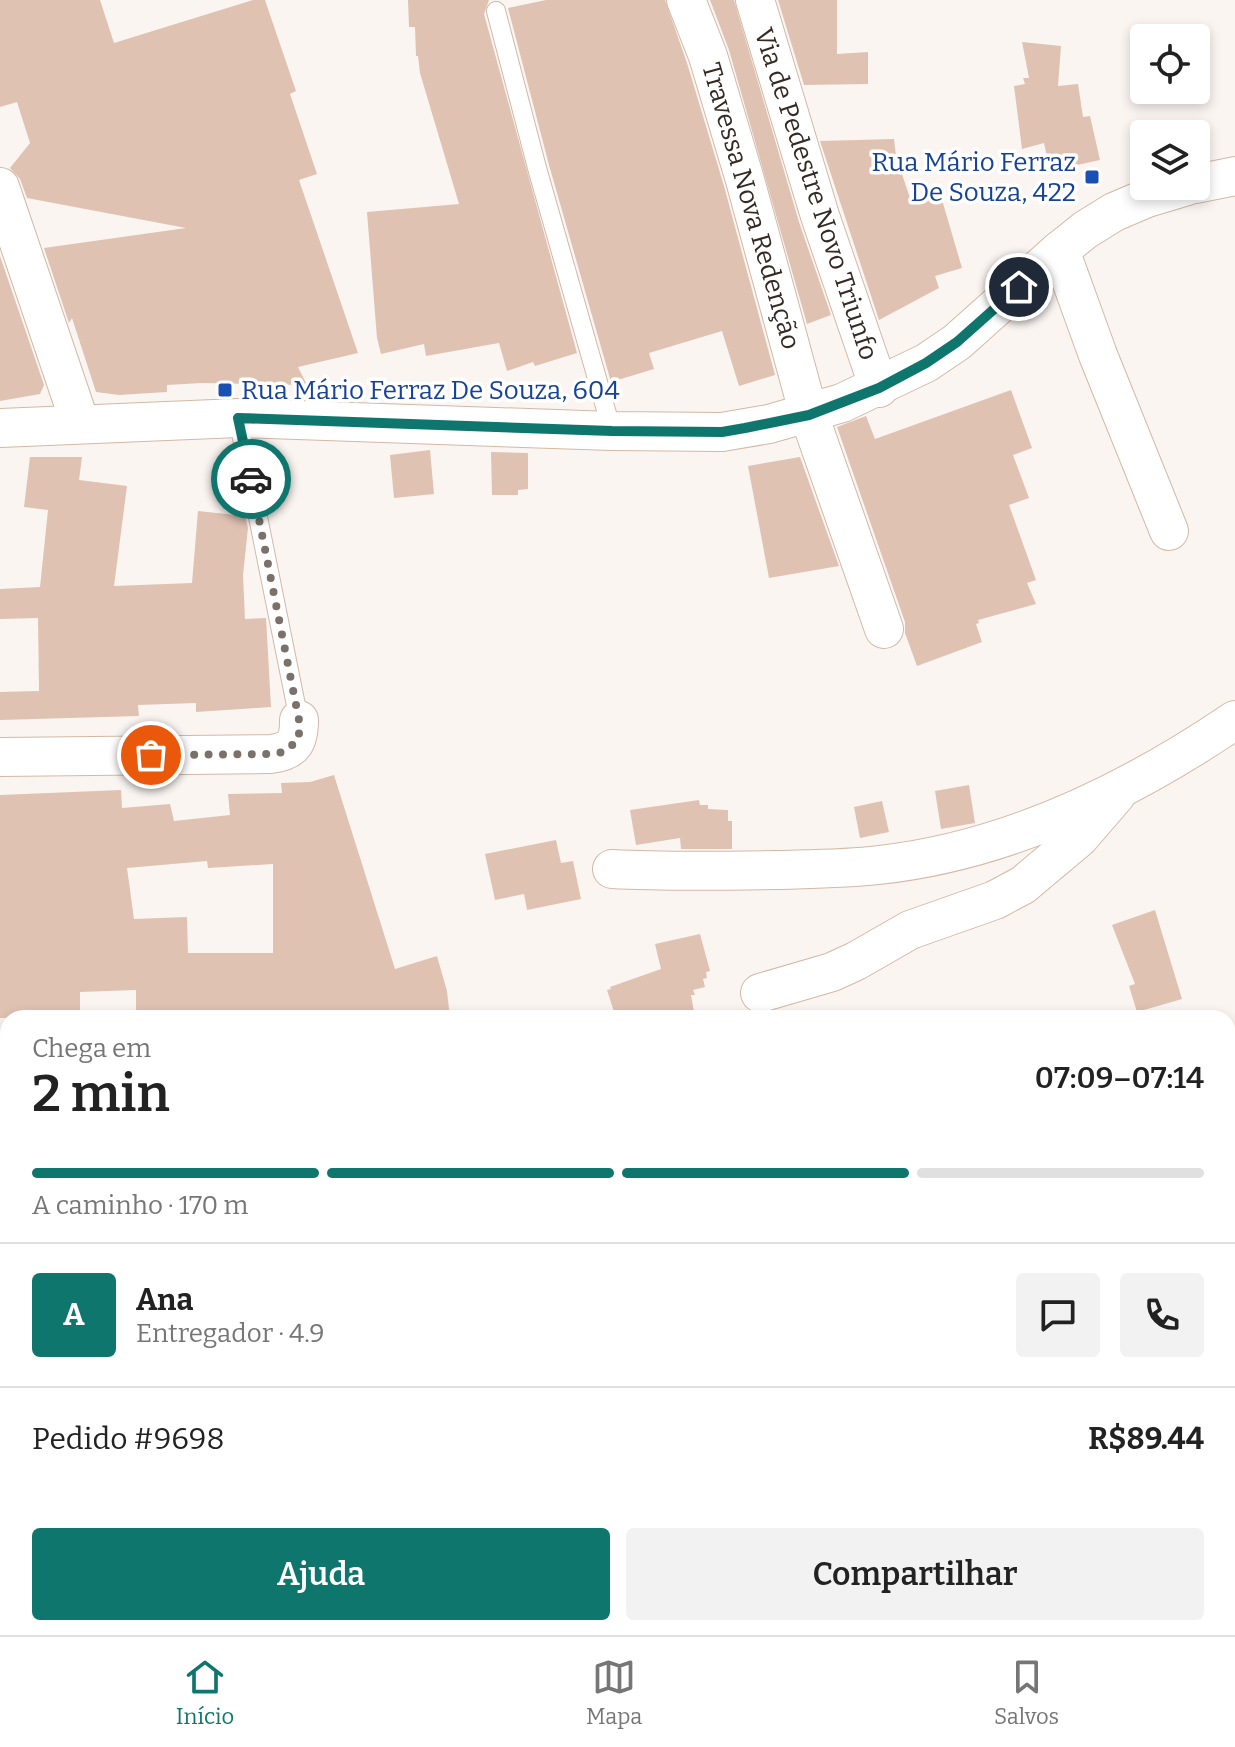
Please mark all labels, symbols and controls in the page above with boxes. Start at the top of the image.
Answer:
street label: Via de Pedestre Novo Triunfo [748,24,884,364]
map controls [1130,24,1210,200]
button: locate [1130,24,1210,104]
street label: Travessa Nova Redenção [695,59,807,353]
button: layers [1130,120,1210,200]
place label: Rua Mário Ferraz De Souza, 422 [872,147,1076,208]
marker: Rua Mário Ferraz De Souza, 422 [1083,168,1101,186]
pin [985,253,1053,321]
icon: home [997,265,1041,309]
place label: Rua Mário Ferraz De Souza, 604 [241,375,620,406]
marker: Rua Mário Ferraz De Souza, 604 [216,381,234,399]
courier [211,439,291,519]
icon: car [229,457,273,501]
pin [117,721,185,789]
icon: bag [129,733,173,777]
text: Chega em [32,1033,151,1064]
text: 07:09–07:14 [1035,1060,1204,1096]
text: 2 min [32,1062,170,1125]
text: A caminho · 170 m [32,1190,248,1221]
button: chat [1016,1273,1100,1357]
button: phone [1120,1273,1204,1357]
text: Ana [136,1282,193,1318]
text: A [63,1297,85,1333]
text: Entregador · 4.9 [136,1318,324,1349]
text: Pedido #9698 [32,1421,224,1457]
text: R$89.44 [1088,1421,1204,1457]
button: Ajuda [32,1528,610,1620]
button: Compartilhar [626,1528,1204,1620]
tab: Início [176,1655,234,1730]
tab: Mapa [586,1655,642,1730]
tab: Salvos [994,1655,1059,1730]

